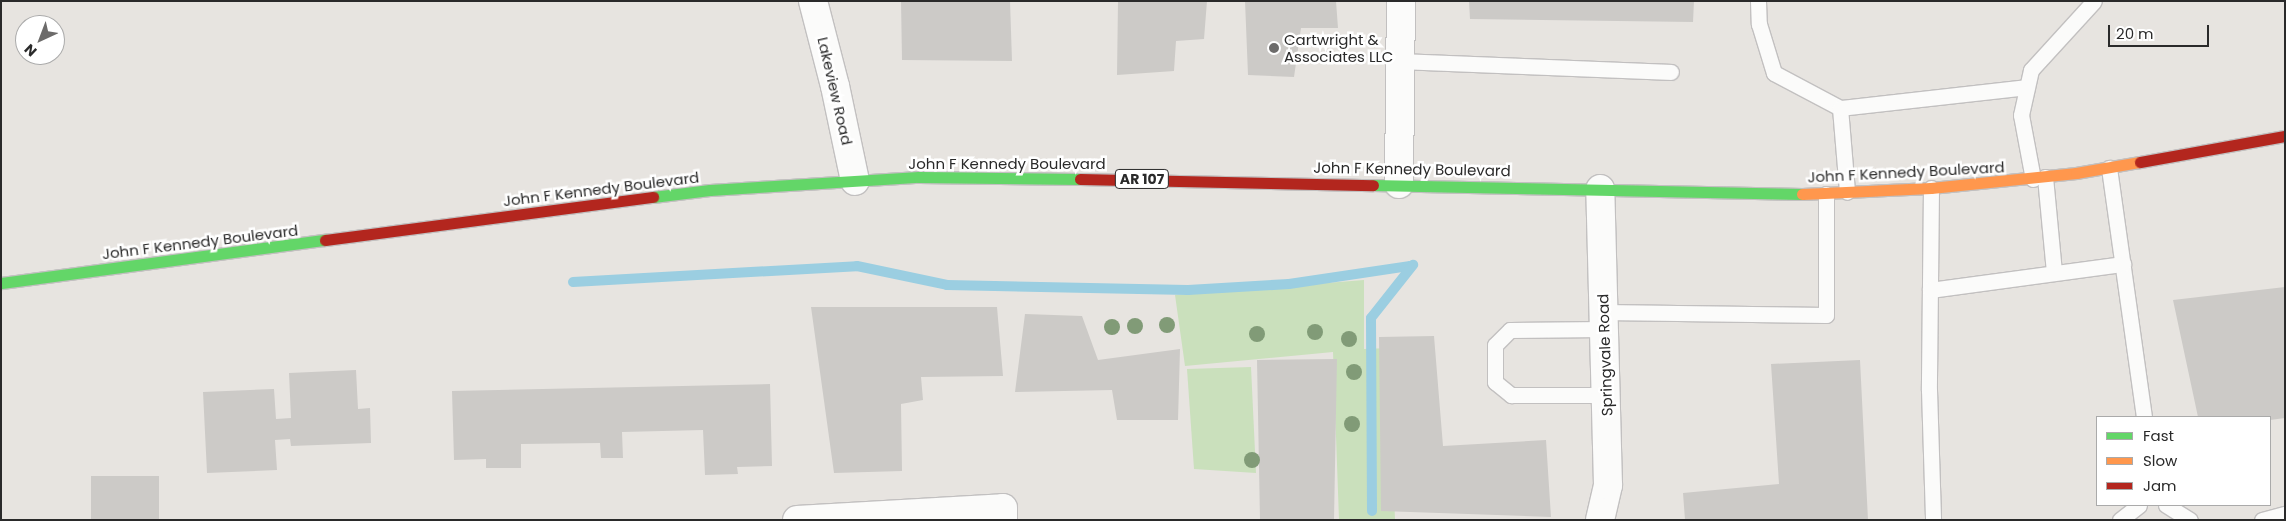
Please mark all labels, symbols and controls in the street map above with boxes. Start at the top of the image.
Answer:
north arrow [15,15,65,65]
scale bar [2111,15,2212,47]
text: 20 m [2116,23,2154,44]
place label: Cartwright & Associates LLC [1284,30,1393,65]
street label: Lakeview Road [814,35,856,147]
text: N [20,39,41,61]
marker: Cartwright & Associates LLC [1268,42,1280,54]
street label: John F Kennedy Boulevard [908,155,1106,173]
street label: John F Kennedy Boulevard [1313,158,1511,180]
street label: John F Kennedy Boulevard [1807,158,2005,186]
street label: John F Kennedy Boulevard [502,168,700,210]
road number: AR 107 [1114,168,1170,190]
street label: John F Kennedy Boulevard [101,221,299,263]
street label: Springvale Road [1594,293,1616,417]
legend [2096,416,2271,506]
text: Fast [2143,425,2174,446]
text: Slow [2143,450,2177,471]
text: Jam [2143,475,2177,496]

